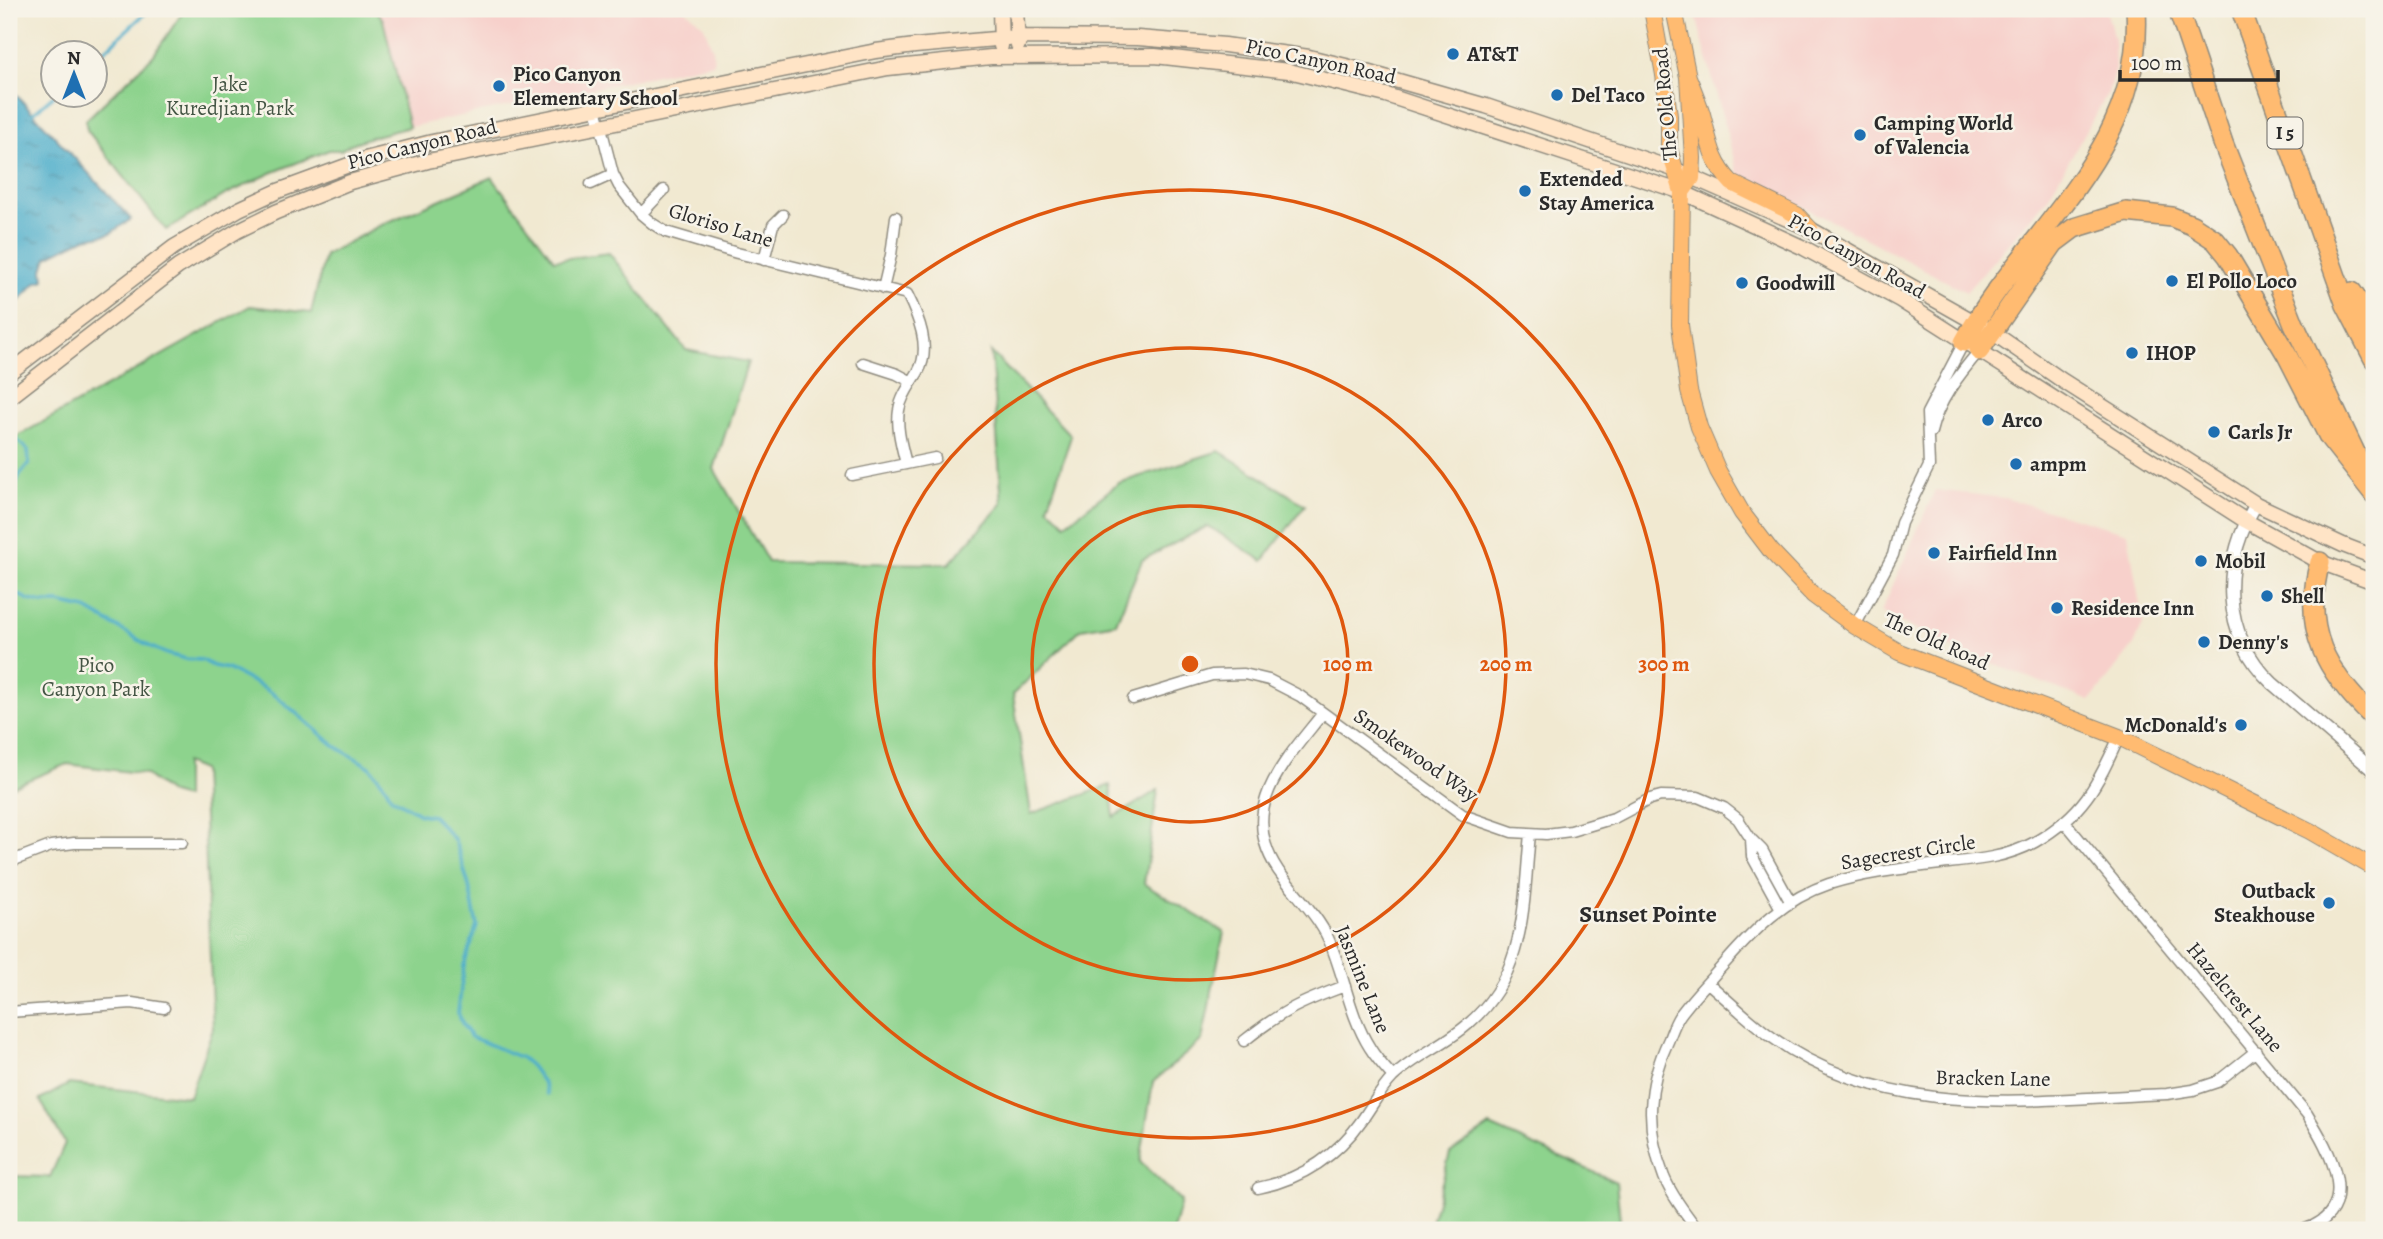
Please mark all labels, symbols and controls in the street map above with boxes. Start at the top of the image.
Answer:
street label: Pico Canyon Road [1243,31,1400,91]
north arrow [38,38,108,108]
scale bar [2120,38,2278,82]
place label: AT&T [1466,40,1518,68]
text: N [67,45,81,71]
marker: AT&T [1445,46,1461,62]
street label: The Old Road [1646,46,1684,162]
text: 100 m [2131,49,2182,77]
place label: Pico Canyon Elementary School [513,60,678,112]
park label: Jake Kuredjian Park [166,70,295,122]
marker: Pico Canyon Elementary School [491,78,507,94]
place label: Del Taco [1571,81,1645,109]
marker: Del Taco [1549,87,1565,103]
place label: Camping World of Valencia [1874,109,2014,161]
street label: Pico Canyon Road [344,112,501,176]
road number: I 5 [2268,118,2302,148]
marker: Camping World of Valencia [1852,127,1868,143]
place label: Extended Stay America [1539,165,1655,217]
marker: Extended Stay America [1517,183,1533,199]
street label: Gloriso Lane [665,196,777,254]
street label: Pico Canyon Road [1783,207,1932,306]
place label: El Pollo Loco [2186,267,2297,295]
place label: Goodwill [1756,269,1835,297]
marker: El Pollo Loco [2164,273,2180,289]
marker: Goodwill [1734,275,1750,291]
place label: IHOP [2146,339,2196,367]
marker: IHOP [2124,345,2140,361]
place label: Arco [2001,406,2043,434]
marker: Arco [1980,412,1996,428]
place label: Carls Jr [2228,418,2293,446]
marker: Carls Jr [2206,424,2222,440]
place label: ampm [2030,450,2087,478]
marker: ampm [2008,456,2024,472]
place label: Fairfield Inn [1948,539,2058,567]
marker: Fairfield Inn [1926,545,1942,561]
place label: Mobil [2215,547,2266,575]
marker: Mobil [2193,553,2209,569]
place label: Shell [2281,582,2325,610]
marker: Shell [2259,588,2275,604]
place label: Residence Inn [2071,594,2194,622]
marker: Residence Inn [2049,600,2065,616]
street label: The Old Road [1880,605,1995,677]
place label: Denny's [2218,628,2289,656]
marker: Denny's [2196,634,2212,650]
text: 100 m [1323,650,1373,678]
text: 200 m [1480,650,1533,678]
text: 300 m [1638,650,1690,678]
park label: Pico Canyon Park [42,651,151,703]
centre of rings [1178,652,1202,676]
street label: Smokewood Way [1348,702,1484,809]
place label: McDonald's [2125,711,2227,739]
marker: McDonald's [2233,717,2249,733]
street label: Sagecrest Circle [1839,828,1977,876]
place label: Outback Steakhouse [2214,877,2315,929]
marker: Outback Steakhouse [2321,895,2337,911]
district label: Sunset Pointe [1579,898,1717,930]
street label: Jasmine Lane [1329,921,1397,1037]
street label: Hazelcrest Lane [2180,936,2290,1058]
street label: Bracken Lane [1935,1063,2051,1093]

